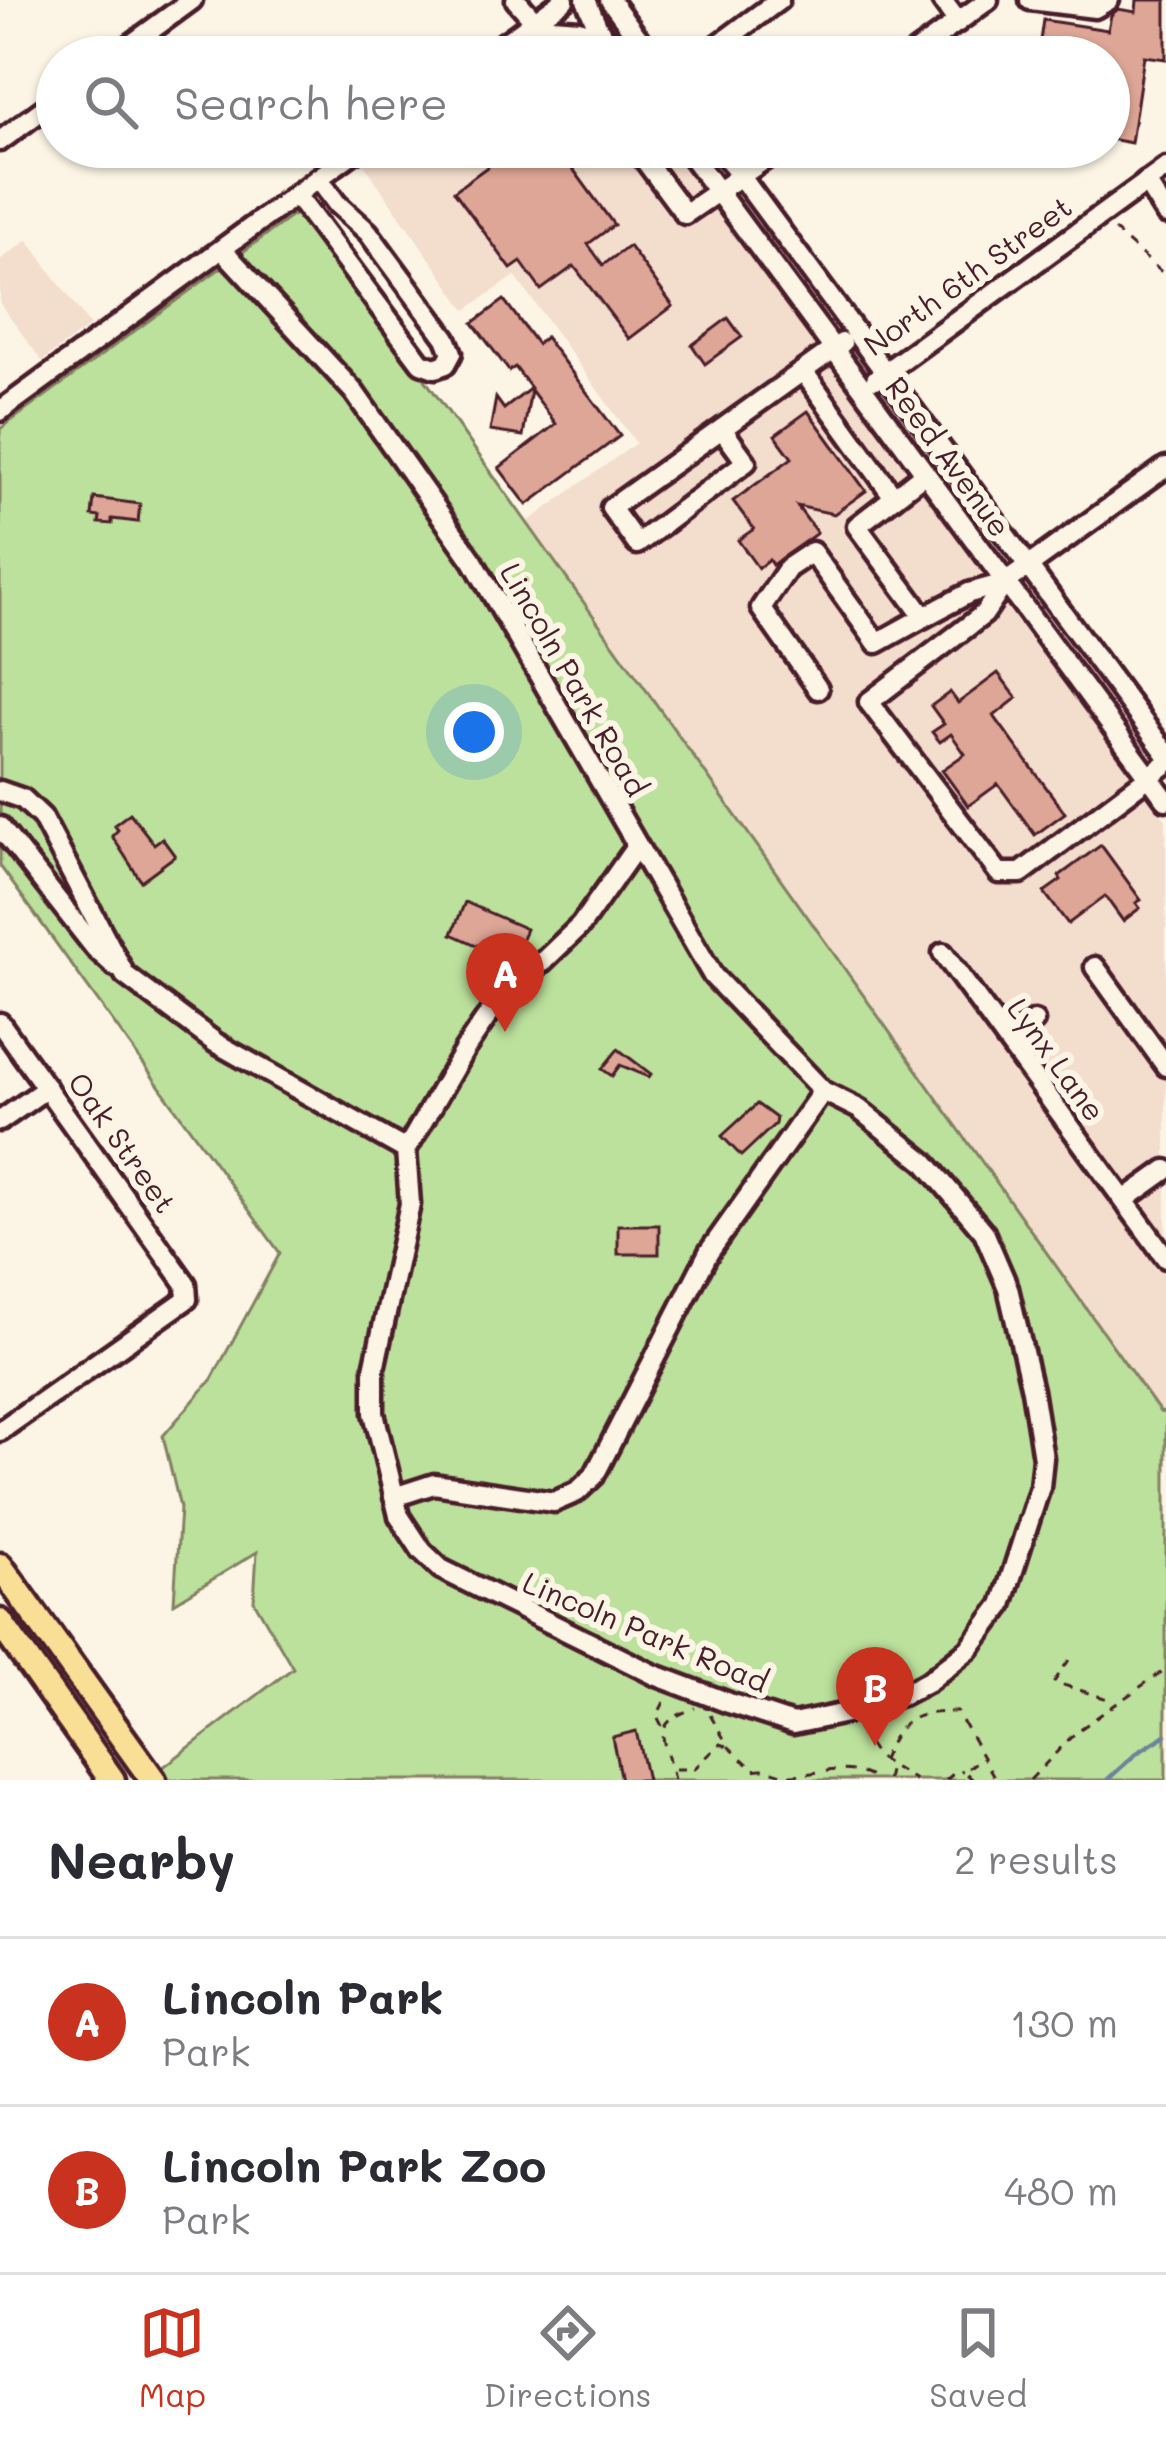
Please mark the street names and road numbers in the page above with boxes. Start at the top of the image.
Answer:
street label: North 6th Street [855,186,1079,364]
street label: Reed Avenue [877,368,1021,544]
street label: Lincoln Park Road [492,555,658,803]
street label: Lynx Lane [999,990,1115,1128]
street label: Oak Street [60,1064,186,1220]
street label: Lincoln Park Road [517,1561,775,1701]

